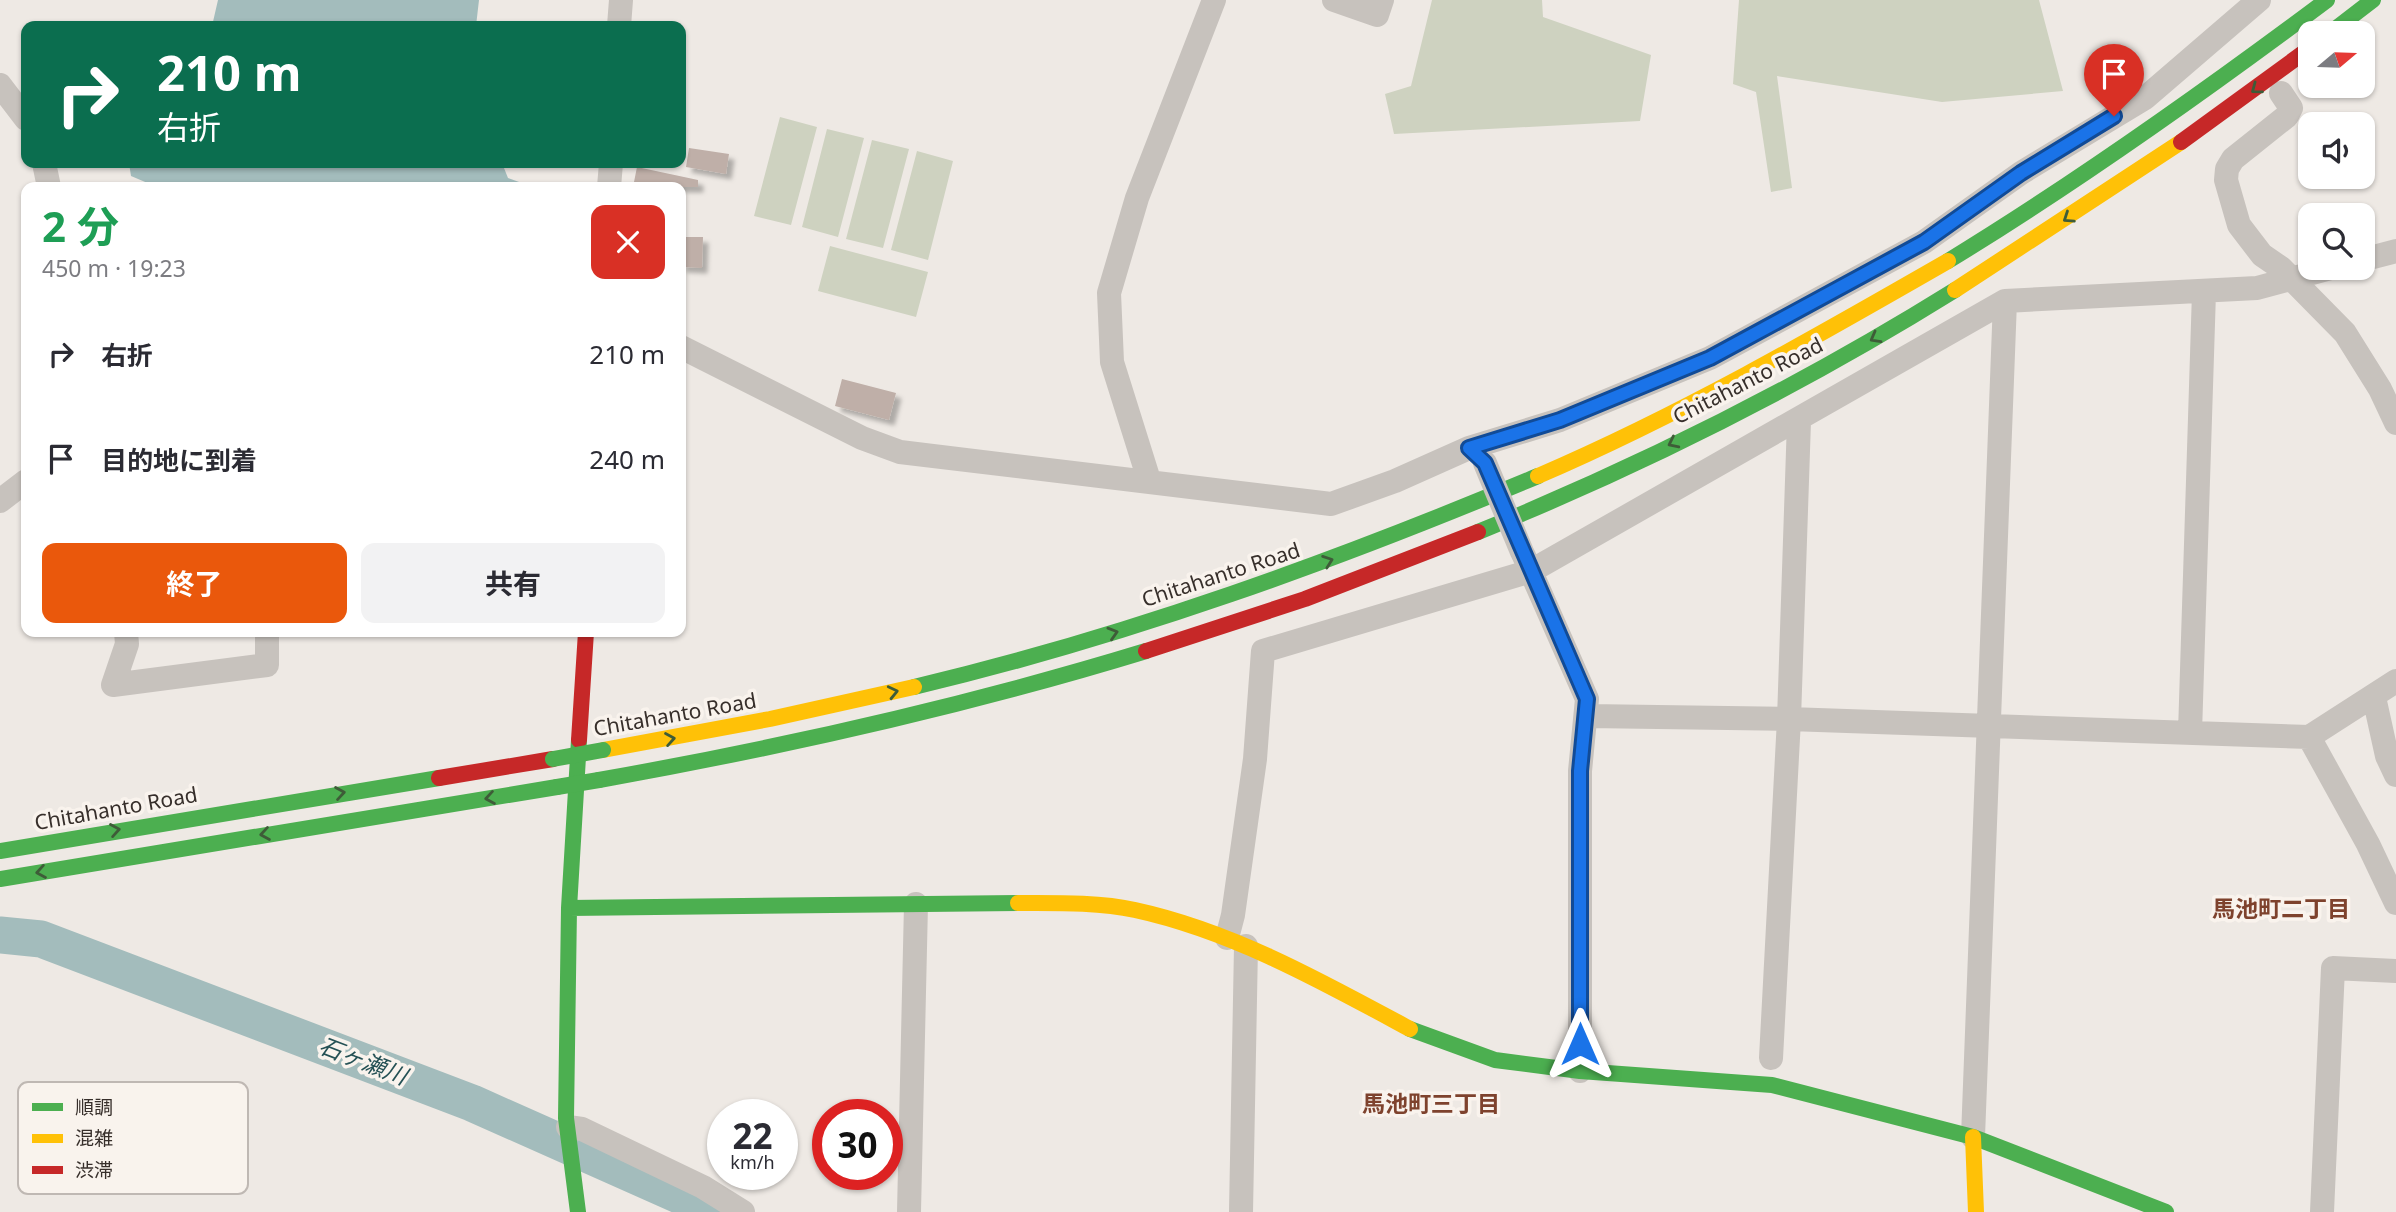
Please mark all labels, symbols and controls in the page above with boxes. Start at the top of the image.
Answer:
north arrow [2298,21,2375,98]
map controls [2298,21,2375,280]
text: 210 m [157,39,302,105]
pin [2084,44,2144,116]
icon: right [42,49,133,140]
icon: arrive [2095,55,2133,93]
one-way arrow [2251,81,2263,94]
text: 右折 [157,105,221,148]
button: sound [2298,112,2375,189]
text: 2 分 [42,197,119,254]
button: search [2298,203,2375,280]
button: close [591,205,665,279]
one-way arrow [2063,210,2076,222]
text: 450 m · 19:23 [42,252,186,284]
street label: Chitahanto Road [1668,330,1827,430]
one-way arrow [1869,330,1882,343]
icon: right [42,335,80,373]
text: 210 m [589,336,665,372]
text: 右折 [101,337,153,373]
one-way arrow [1668,435,1680,449]
icon: arrive [42,440,80,478]
text: 240 m [589,441,665,477]
text: 目的地に到着 [101,442,257,478]
street label: Chitahanto Road [1138,535,1303,613]
button: 終了 [42,543,347,623]
button: 共有 [361,543,665,623]
one-way arrow [1322,555,1334,569]
one-way arrow [1106,626,1118,641]
street label: Chitahanto Road [591,686,758,742]
one-way arrow [887,686,899,701]
one-way arrow [664,732,676,747]
street label: Chitahanto Road [32,780,199,836]
one-way arrow [334,786,346,801]
one-way arrow [484,790,496,805]
one-way arrow [109,823,121,838]
one-way arrow [259,826,271,841]
one-way arrow [35,864,47,879]
district label: 馬池町二丁目 [2212,892,2350,924]
position arrow [1543,1007,1617,1081]
water label: 石ヶ瀬川 [315,1029,415,1093]
legend [18,1082,248,1194]
district label: 馬池町三丁目 [1362,1087,1500,1119]
text: 順調 [75,1094,113,1120]
speed limit sign: 30 [812,1099,903,1190]
text: 22 [732,1112,773,1159]
text: 混雑 [75,1125,113,1151]
text: km/h [730,1150,775,1174]
text: 渋滞 [75,1157,113,1183]

